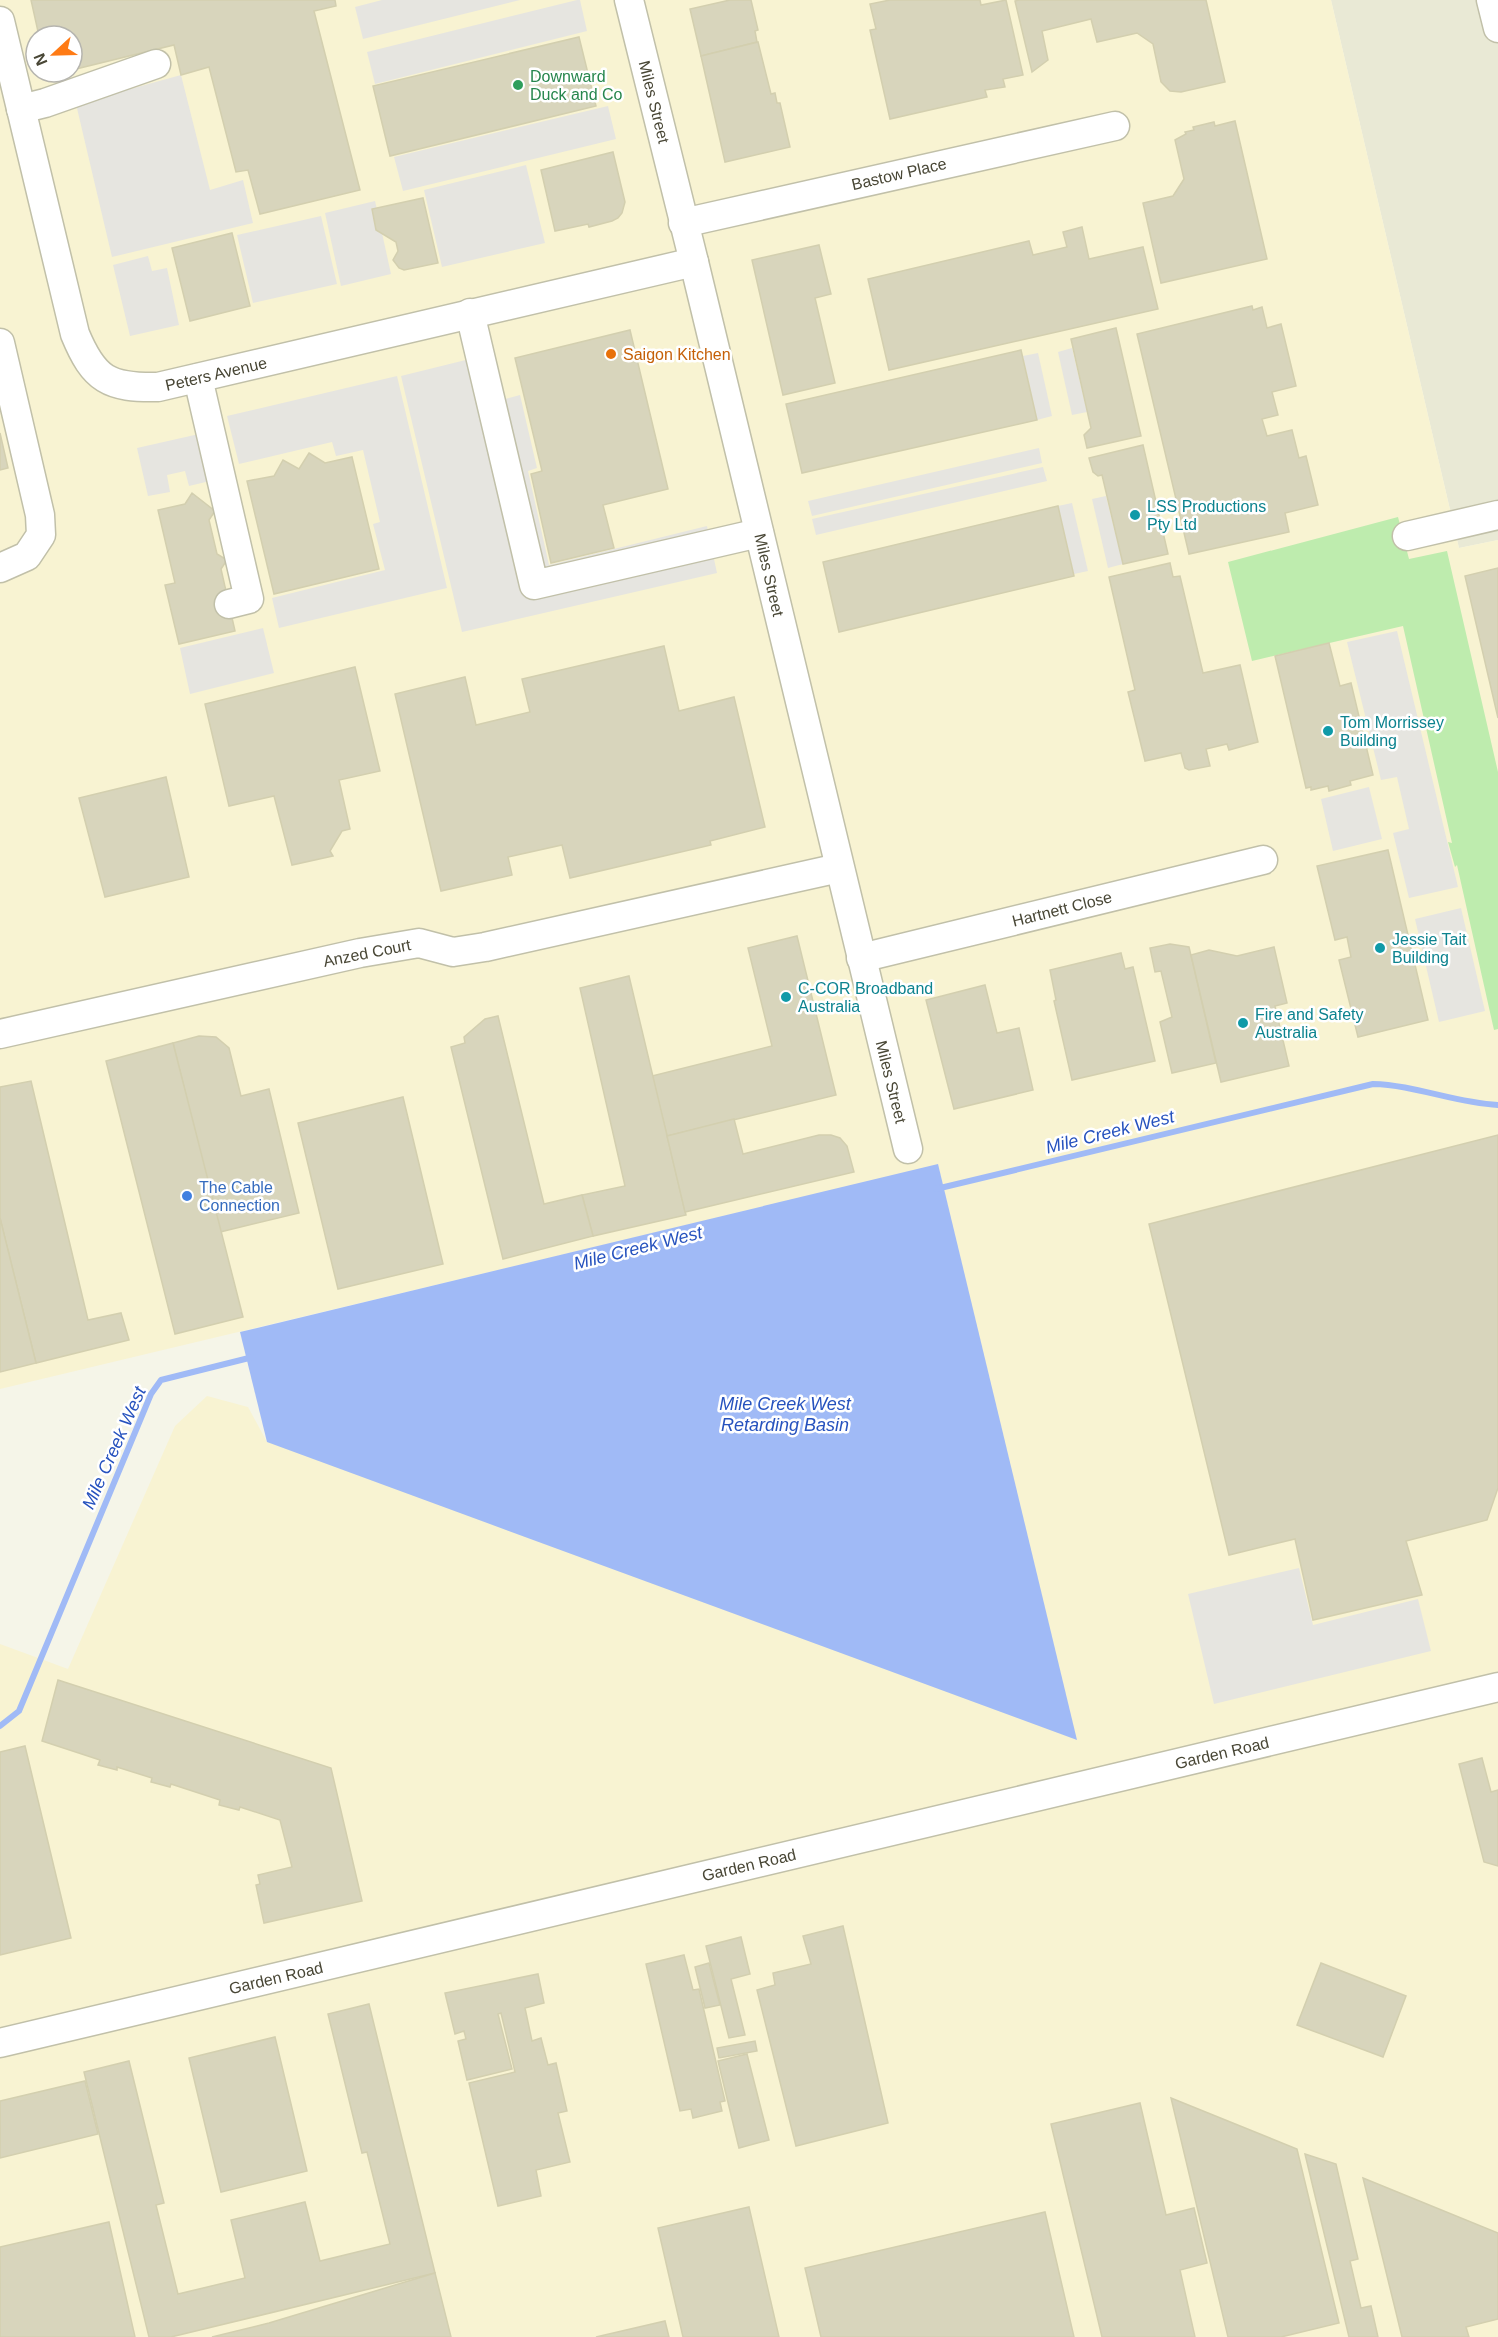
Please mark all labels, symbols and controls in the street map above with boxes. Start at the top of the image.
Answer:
north arrow [24,24,84,84]
text: N [31,51,51,68]
street label: Miles Street [636,59,673,146]
place label: Downward Duck and Co [530,68,623,103]
marker: Downward Duck and Co [511,78,525,92]
street label: Bastow Place [850,155,948,193]
place label: Saigon Kitchen [623,346,731,363]
marker: Saigon Kitchen [604,347,618,361]
street label: Peters Avenue [164,354,269,394]
place label: LSS Productions Pty Ltd [1147,498,1266,533]
marker: LSS Productions Pty Ltd [1128,508,1142,522]
street label: Miles Street [751,532,787,619]
place label: Tom Morrissey Building [1340,714,1444,749]
marker: Tom Morrissey Building [1321,724,1335,738]
street label: Hartnett Close [1010,888,1114,930]
place label: Jessie Tait Building [1392,931,1467,966]
street label: Anzed Court [322,936,413,970]
marker: Jessie Tait Building [1373,941,1387,955]
place label: C-COR Broadband Australia [798,980,933,1015]
marker: C-COR Broadband Australia [779,990,793,1004]
place label: Fire and Safety Australia [1255,1006,1364,1041]
marker: Fire and Safety Australia [1236,1016,1250,1030]
street label: Miles Street [873,1039,910,1126]
water label: Mile Creek West [1044,1106,1177,1158]
place label: The Cable Connection [199,1179,280,1214]
marker: The Cable Connection [180,1189,194,1203]
water label: Mile Creek West [572,1222,705,1274]
water label: Mile Creek West [78,1383,150,1512]
water label: Mile Creek West Retarding Basin [719,1394,852,1435]
street label: Garden Road [1173,1734,1271,1772]
street label: Garden Road [700,1846,798,1884]
street label: Garden Road [227,1959,325,1997]

